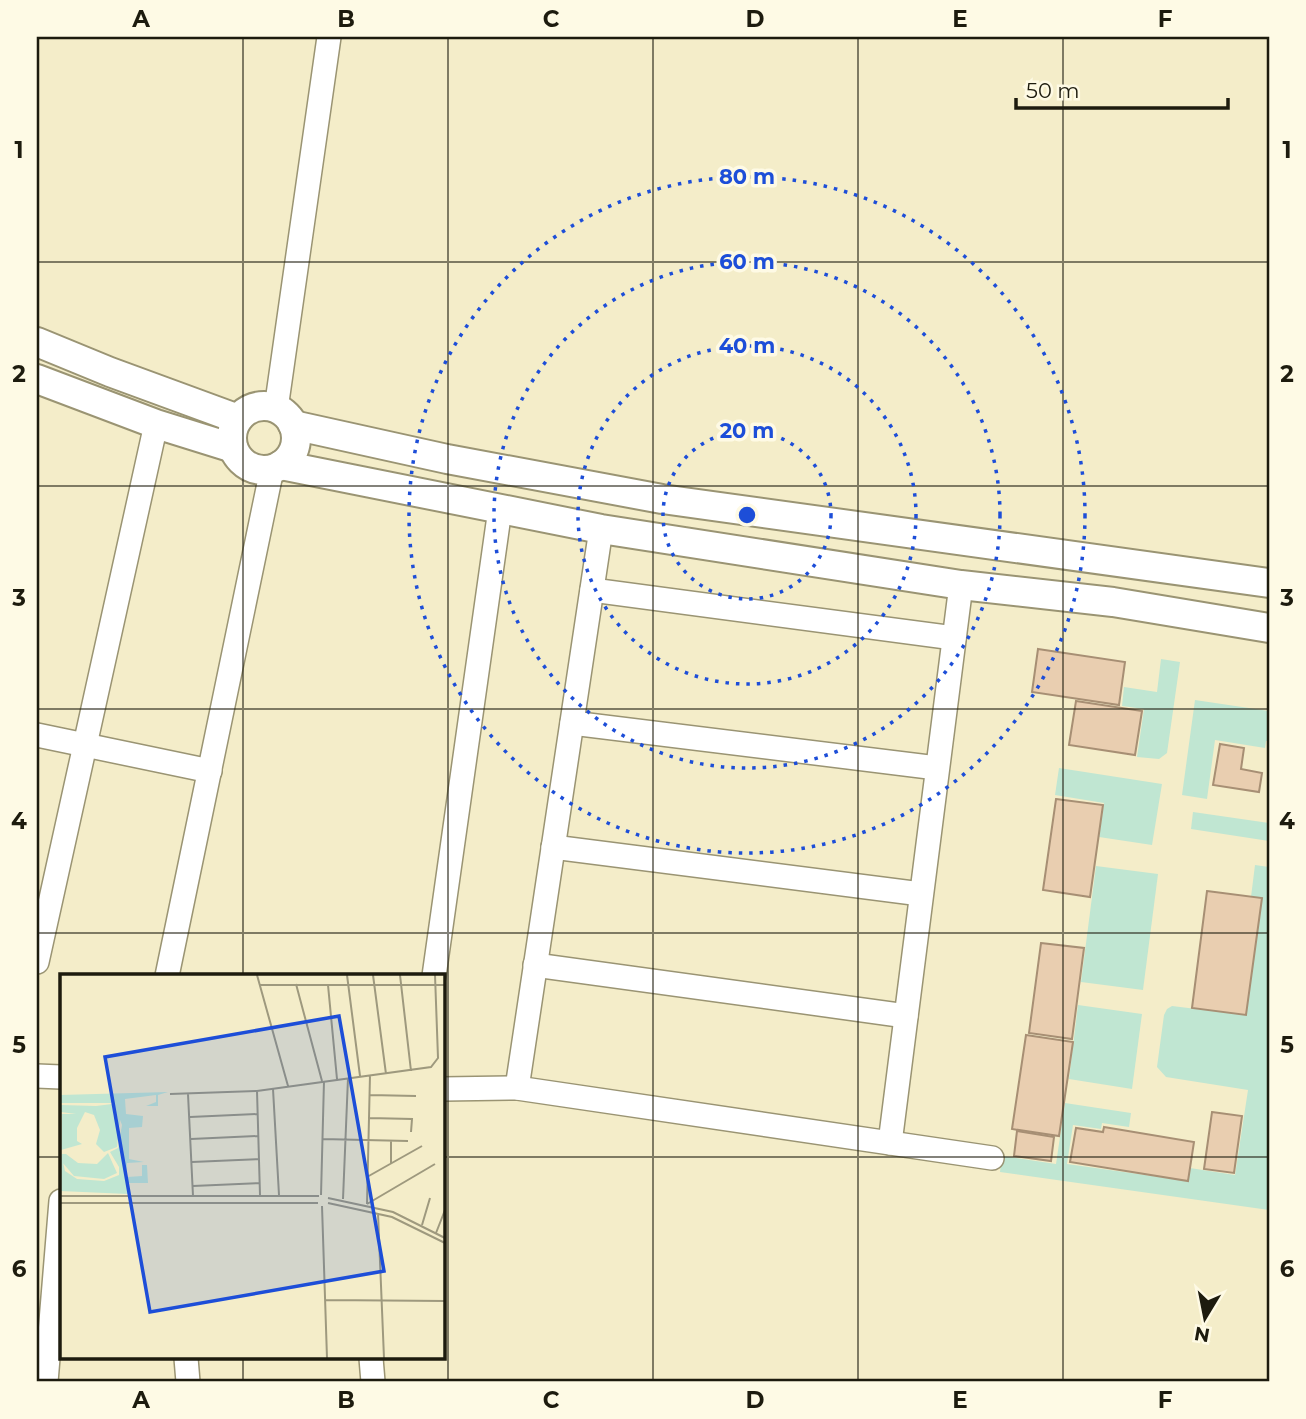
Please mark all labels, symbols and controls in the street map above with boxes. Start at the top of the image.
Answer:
text: A [131,5,150,33]
text: B [337,5,355,33]
text: C [543,5,560,33]
text: D [746,5,765,33]
text: E [952,5,968,33]
text: F [1158,5,1173,33]
scale bar [1016,66,1227,110]
text: 50 m [1026,78,1080,103]
text: 1 [14,136,24,164]
text: 1 [1282,136,1292,164]
text: 80 m [719,164,775,189]
text: 60 m [719,249,775,274]
text: 40 m [719,333,775,358]
text: 2 [12,360,26,388]
text: 2 [1280,360,1294,388]
text: 20 m [720,418,774,443]
centre of rings [735,503,759,527]
text: 3 [11,584,26,612]
text: 3 [1279,584,1294,612]
text: 4 [11,807,27,835]
text: 4 [1279,807,1295,835]
inset map [60,974,444,1360]
text: 5 [12,1031,26,1059]
text: 5 [1280,1031,1294,1059]
text: 6 [12,1255,27,1283]
text: 6 [1280,1255,1295,1283]
north arrow [1170,1282,1240,1352]
text: N [1193,1322,1212,1347]
text: A [131,1386,150,1414]
text: B [337,1386,355,1414]
text: C [543,1386,560,1414]
text: D [746,1386,765,1414]
text: E [952,1386,968,1414]
text: F [1158,1386,1173,1414]

